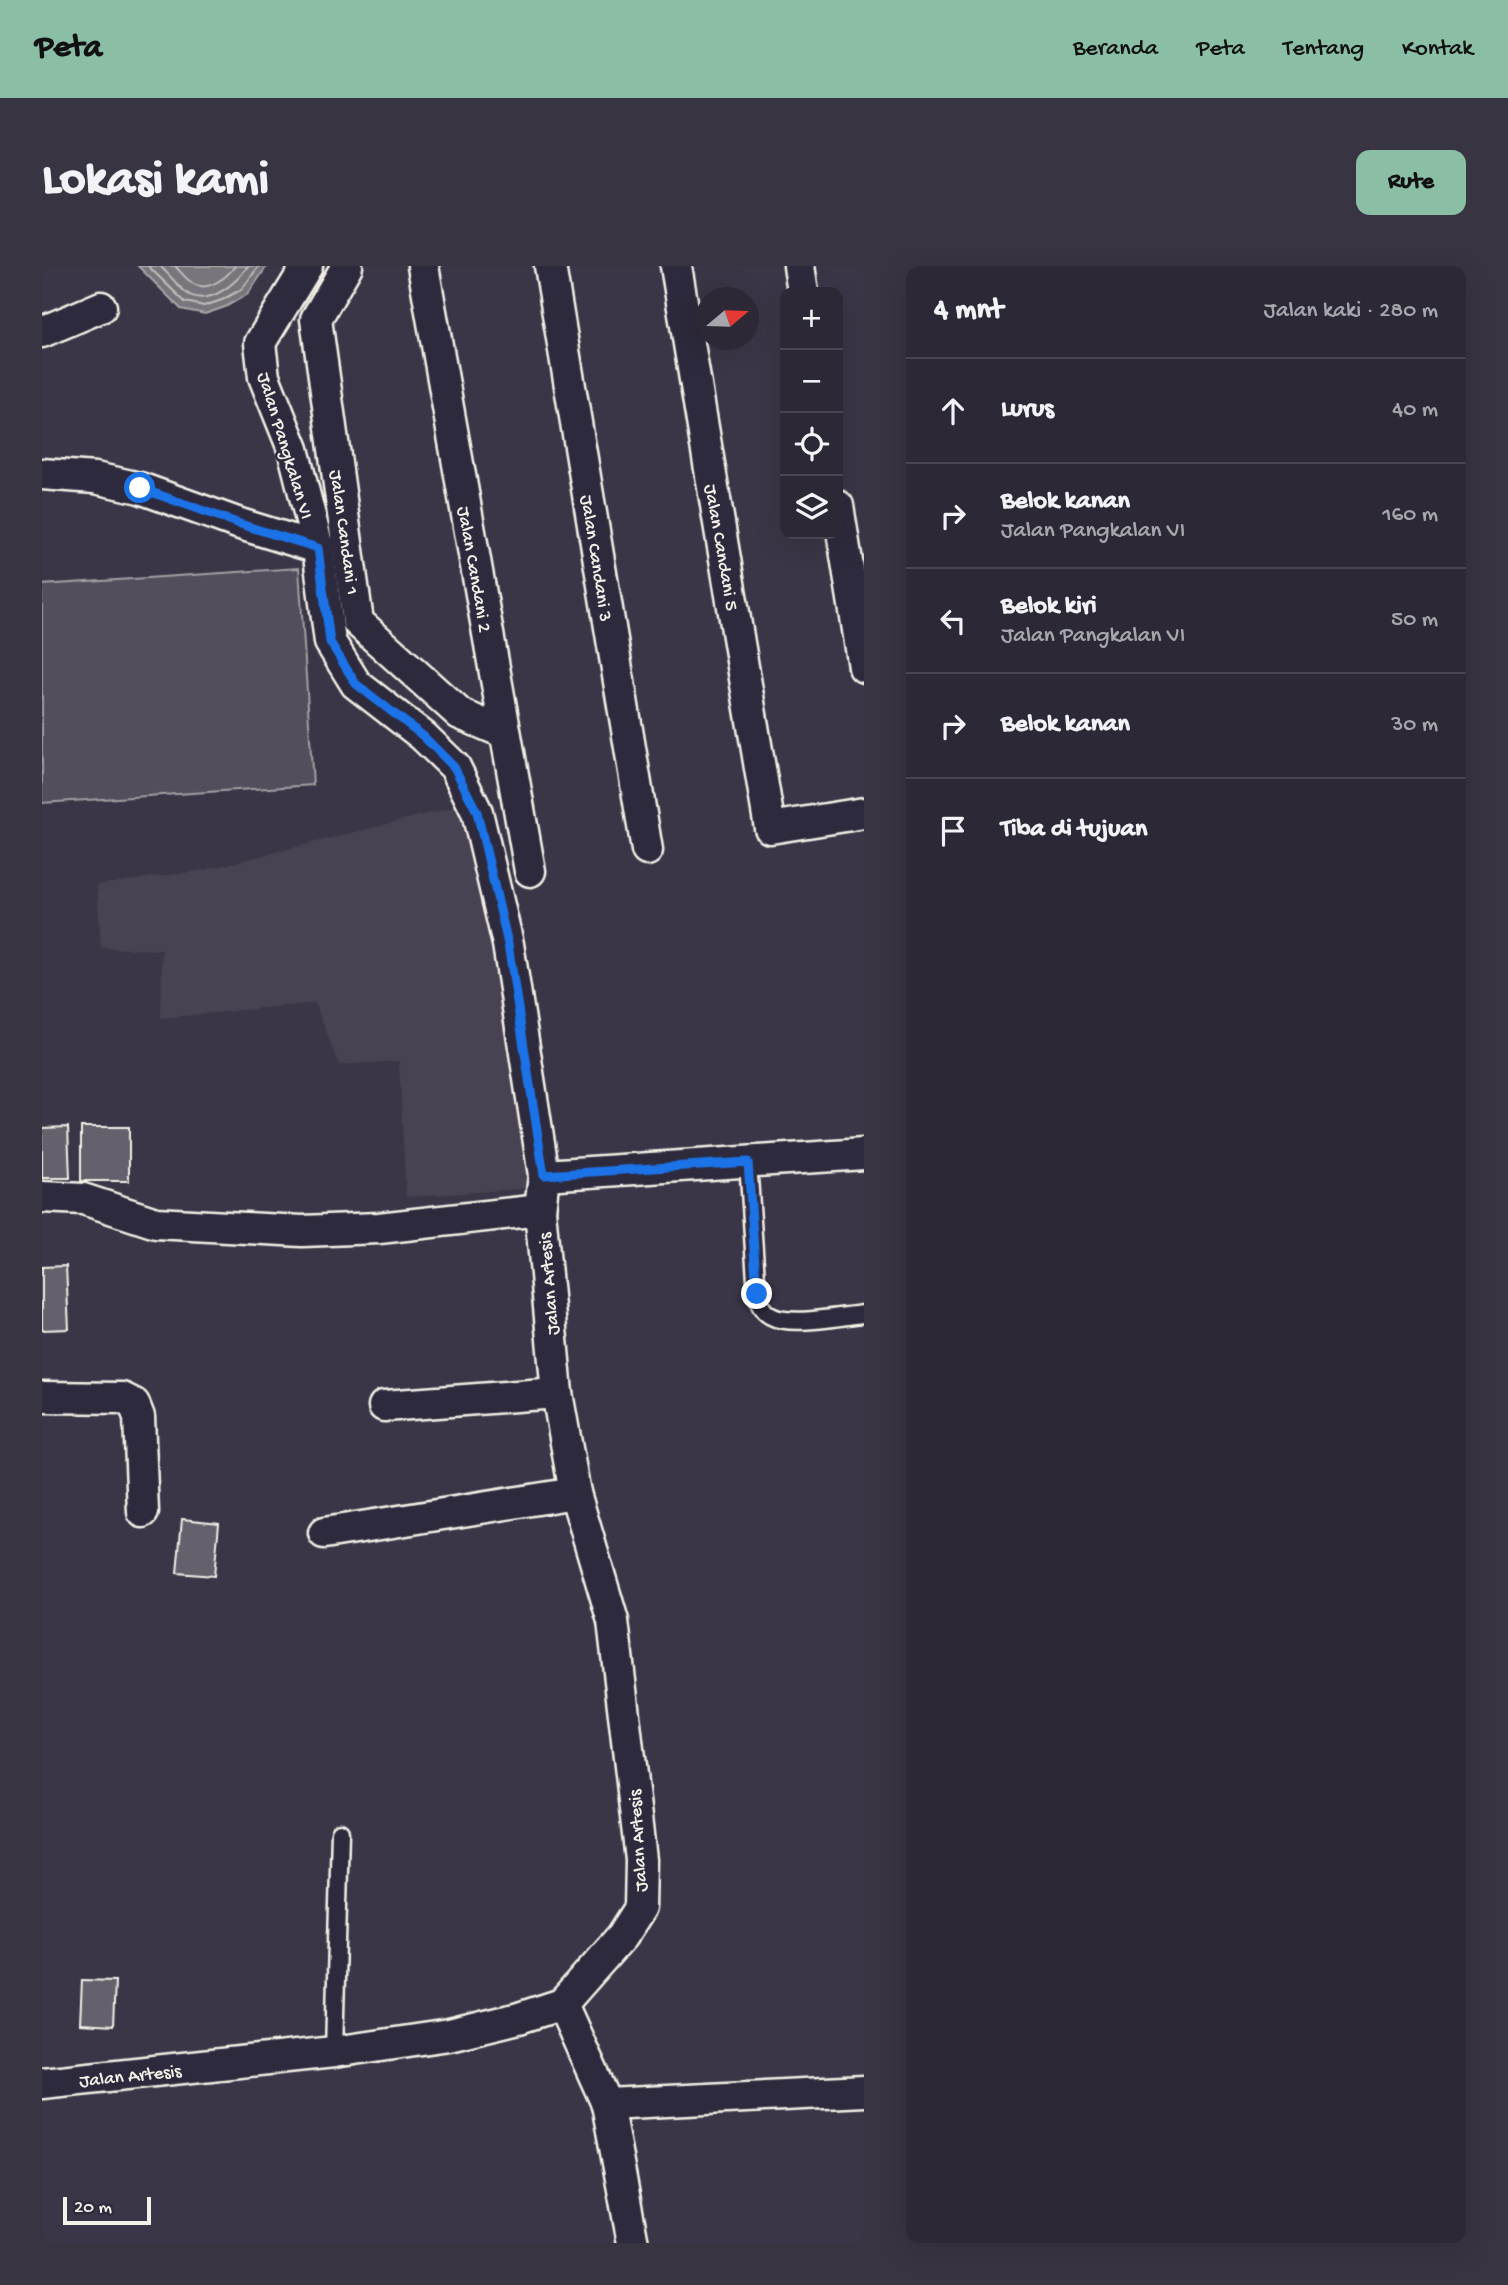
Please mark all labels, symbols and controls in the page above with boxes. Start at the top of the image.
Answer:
text: Peta [35,30,102,68]
text: Beranda [1073,35,1158,64]
text: Peta [1196,35,1245,64]
text: Tentang [1283,35,1364,64]
text: Kontak [1402,35,1473,64]
button: Rute [1356,150,1466,215]
text: Lokasi kami [42,153,269,211]
north arrow [696,287,759,350]
map controls [780,287,843,539]
button: + [780,287,843,350]
text: 4 mnt [934,294,1003,329]
text: Jalan kaki · 280 m [1264,298,1438,325]
button: − [780,350,843,413]
street label: Jalan Pangkalan VI [250,370,317,522]
icon: ahead [934,392,972,430]
text: Lurus [1001,395,1054,426]
text: 40 m [1392,397,1438,424]
button: locate [780,413,843,476]
street label: Jalan Candani 1 [322,469,363,596]
route start [124,472,155,503]
button: layers [780,476,843,539]
street label: Jalan Candani 5 [697,483,742,613]
text: Belok kanan [1001,487,1130,518]
street label: Jalan Candani 3 [573,494,616,624]
icon: right [934,497,972,535]
text: 160 m [1382,502,1438,529]
street label: Jalan Candani 2 [450,505,495,634]
text: Jalan Pangkalan VI [1001,518,1185,545]
text: Belok kiri [1001,592,1097,623]
icon: left [934,602,972,640]
text: 50 m [1391,607,1438,634]
text: Jalan Pangkalan VI [1001,623,1185,650]
icon: right [934,707,972,745]
text: Belok kanan [1001,710,1130,741]
text: 30 m [1391,712,1438,739]
icon: arrive [934,812,972,850]
text: Tiba di tujuan [1001,815,1147,846]
street label: Jalan Artesis [534,1231,566,1336]
route end [741,1278,772,1309]
street label: Jalan Artesis [624,1788,655,1893]
street label: Jalan Artesis [78,2061,184,2094]
scale bar [63,2194,150,2226]
text: 20 m [74,2197,112,2220]

